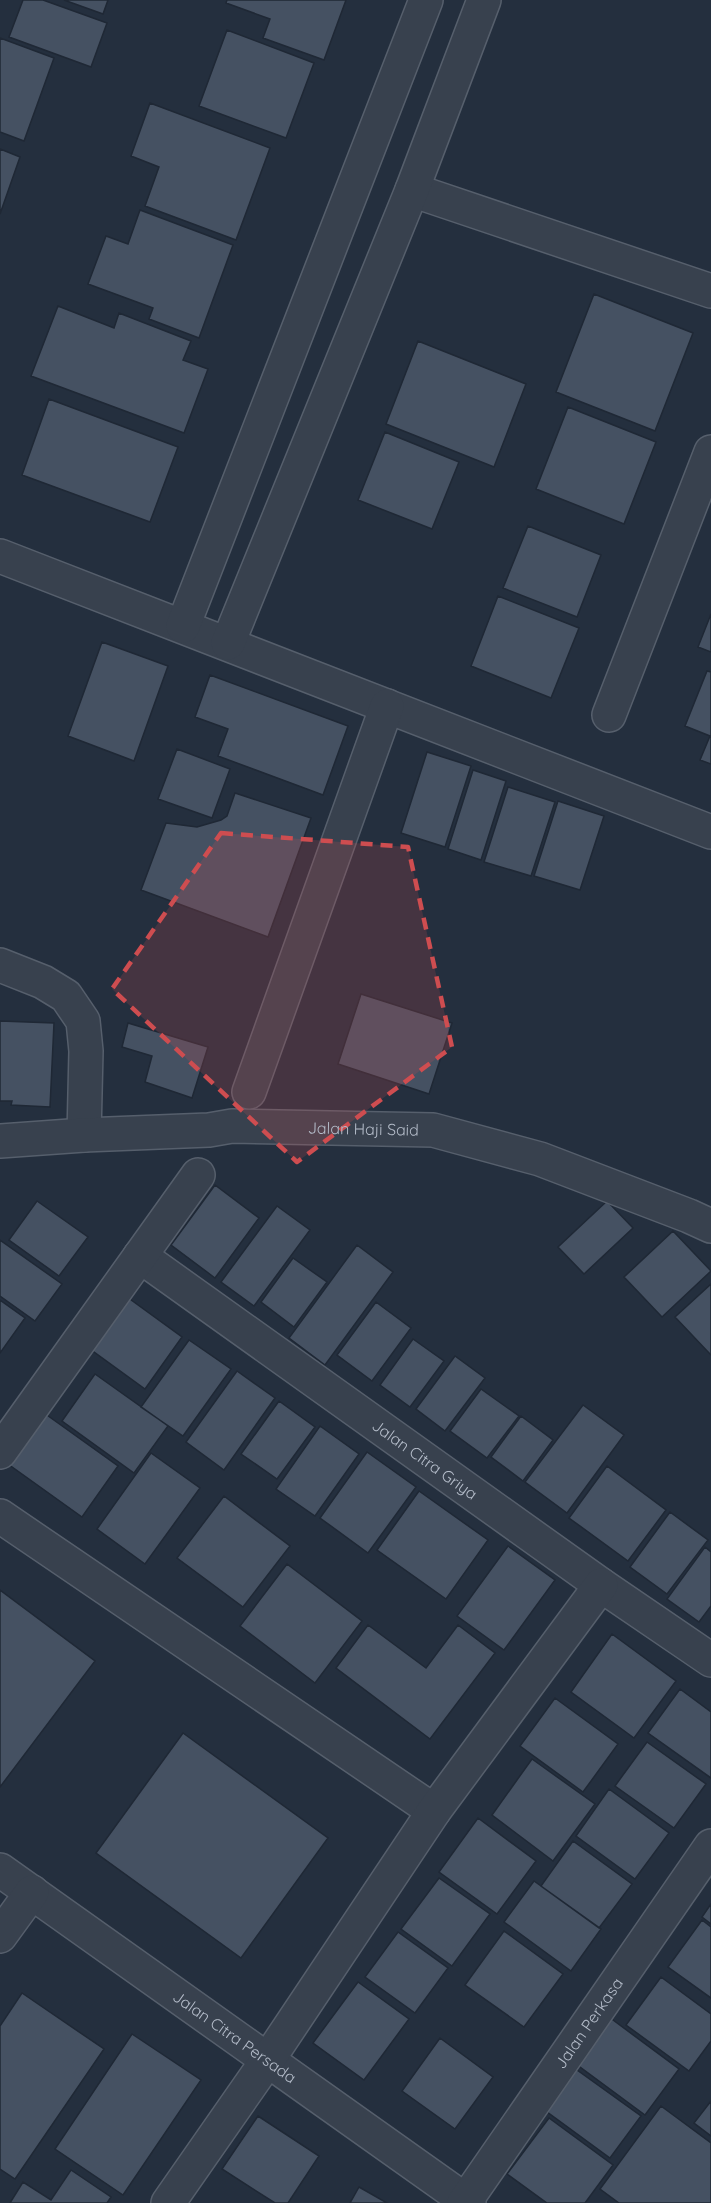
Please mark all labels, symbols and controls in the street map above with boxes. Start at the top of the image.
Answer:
street label: Jalan Haji Said [308,1118,419,1140]
street label: Jalan Citra Griya [368,1415,481,1504]
street label: Jalan Perkasa [550,1974,627,2072]
street label: Jalan Citra Persada [169,1986,300,2087]

